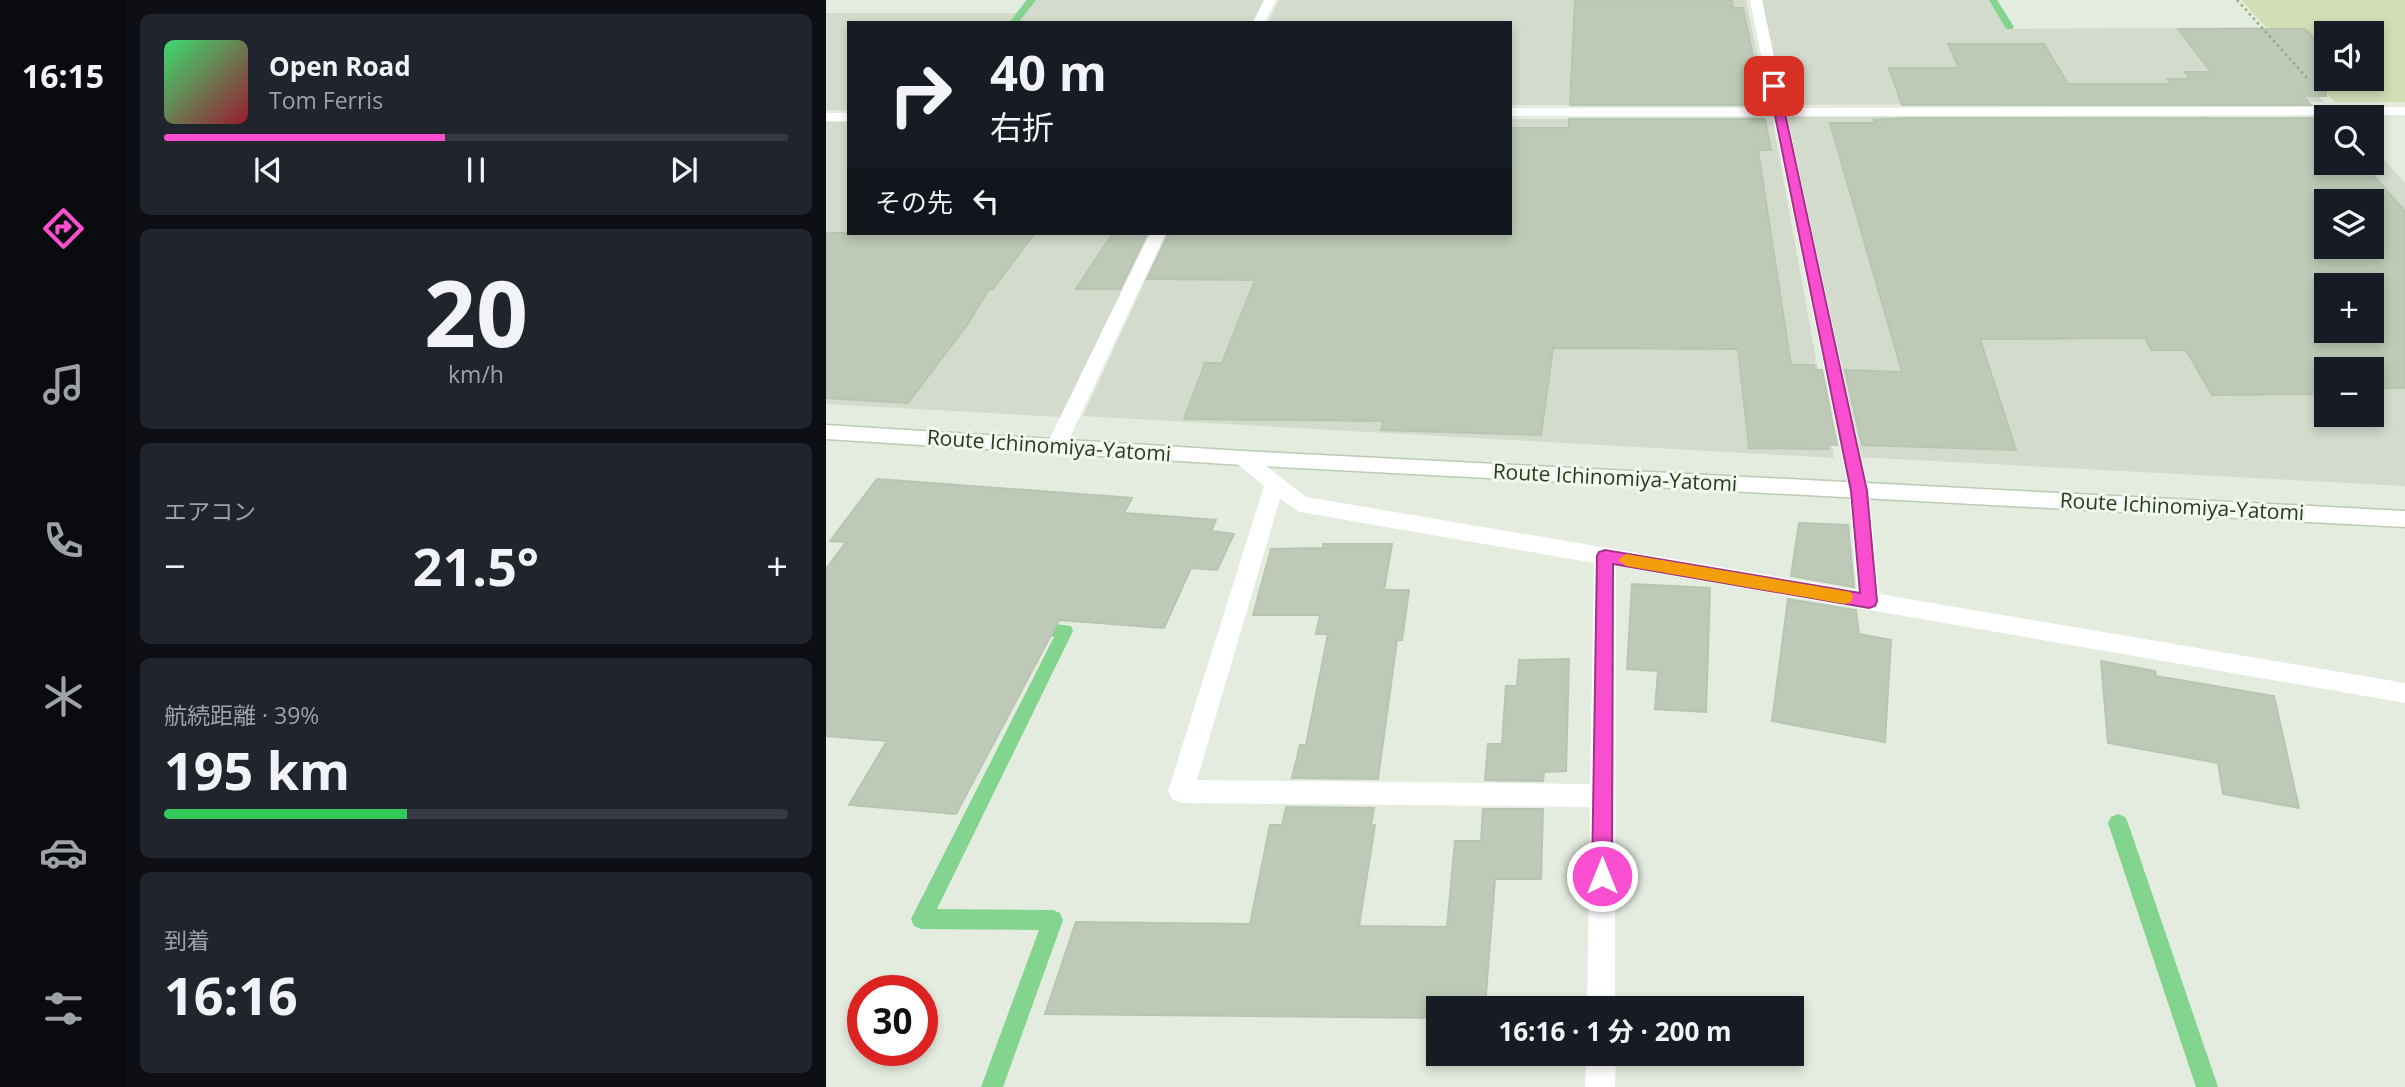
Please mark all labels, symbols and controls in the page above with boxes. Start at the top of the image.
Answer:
map controls [2314,21,2384,427]
button: sound [2314,21,2384,91]
text: 40 m [990,39,1107,105]
text: Open Road [269,48,411,84]
icon: right [875,49,966,140]
text: 16:15 [22,54,104,97]
pin [1744,56,1804,116]
icon: arrive [1755,67,1793,105]
text: Tom Ferris [269,84,383,116]
text: 右折 [990,105,1054,148]
button: search [2314,105,2384,175]
icon: previous [249,151,287,189]
icon: pause [457,151,495,189]
icon: next [665,151,703,189]
icon: left [967,182,1005,220]
text: その先 [875,184,953,220]
button: layers [2314,189,2384,259]
icon: directions [39,204,88,253]
text: 20 [424,250,528,374]
button: + [2314,273,2384,343]
button: − [2314,357,2384,427]
text: km/h [448,358,504,390]
icon: music [39,360,88,409]
street label: Route Ichinomiya-Yatomi [926,422,1172,468]
street label: Route Ichinomiya-Yatomi [1492,457,1738,497]
street label: Route Ichinomiya-Yatomi [2059,486,2305,526]
text: エアコン [164,495,256,527]
icon: phone [39,516,88,565]
text: 21.5° [413,530,539,601]
text: − [164,539,186,591]
text: + [766,539,788,591]
icon: climate [39,672,88,721]
text: 航続距離 · 39% [164,699,319,731]
text: 195 km [164,734,350,805]
icon: car [39,828,88,877]
position arrow [1565,839,1639,913]
text: 到着 [164,924,210,956]
text: 16:16 [164,959,298,1030]
speed limit sign: 30 [847,975,938,1066]
icon: filters [39,984,88,1033]
text: 16:16 · 1 分 · 200 m [1498,1013,1732,1049]

